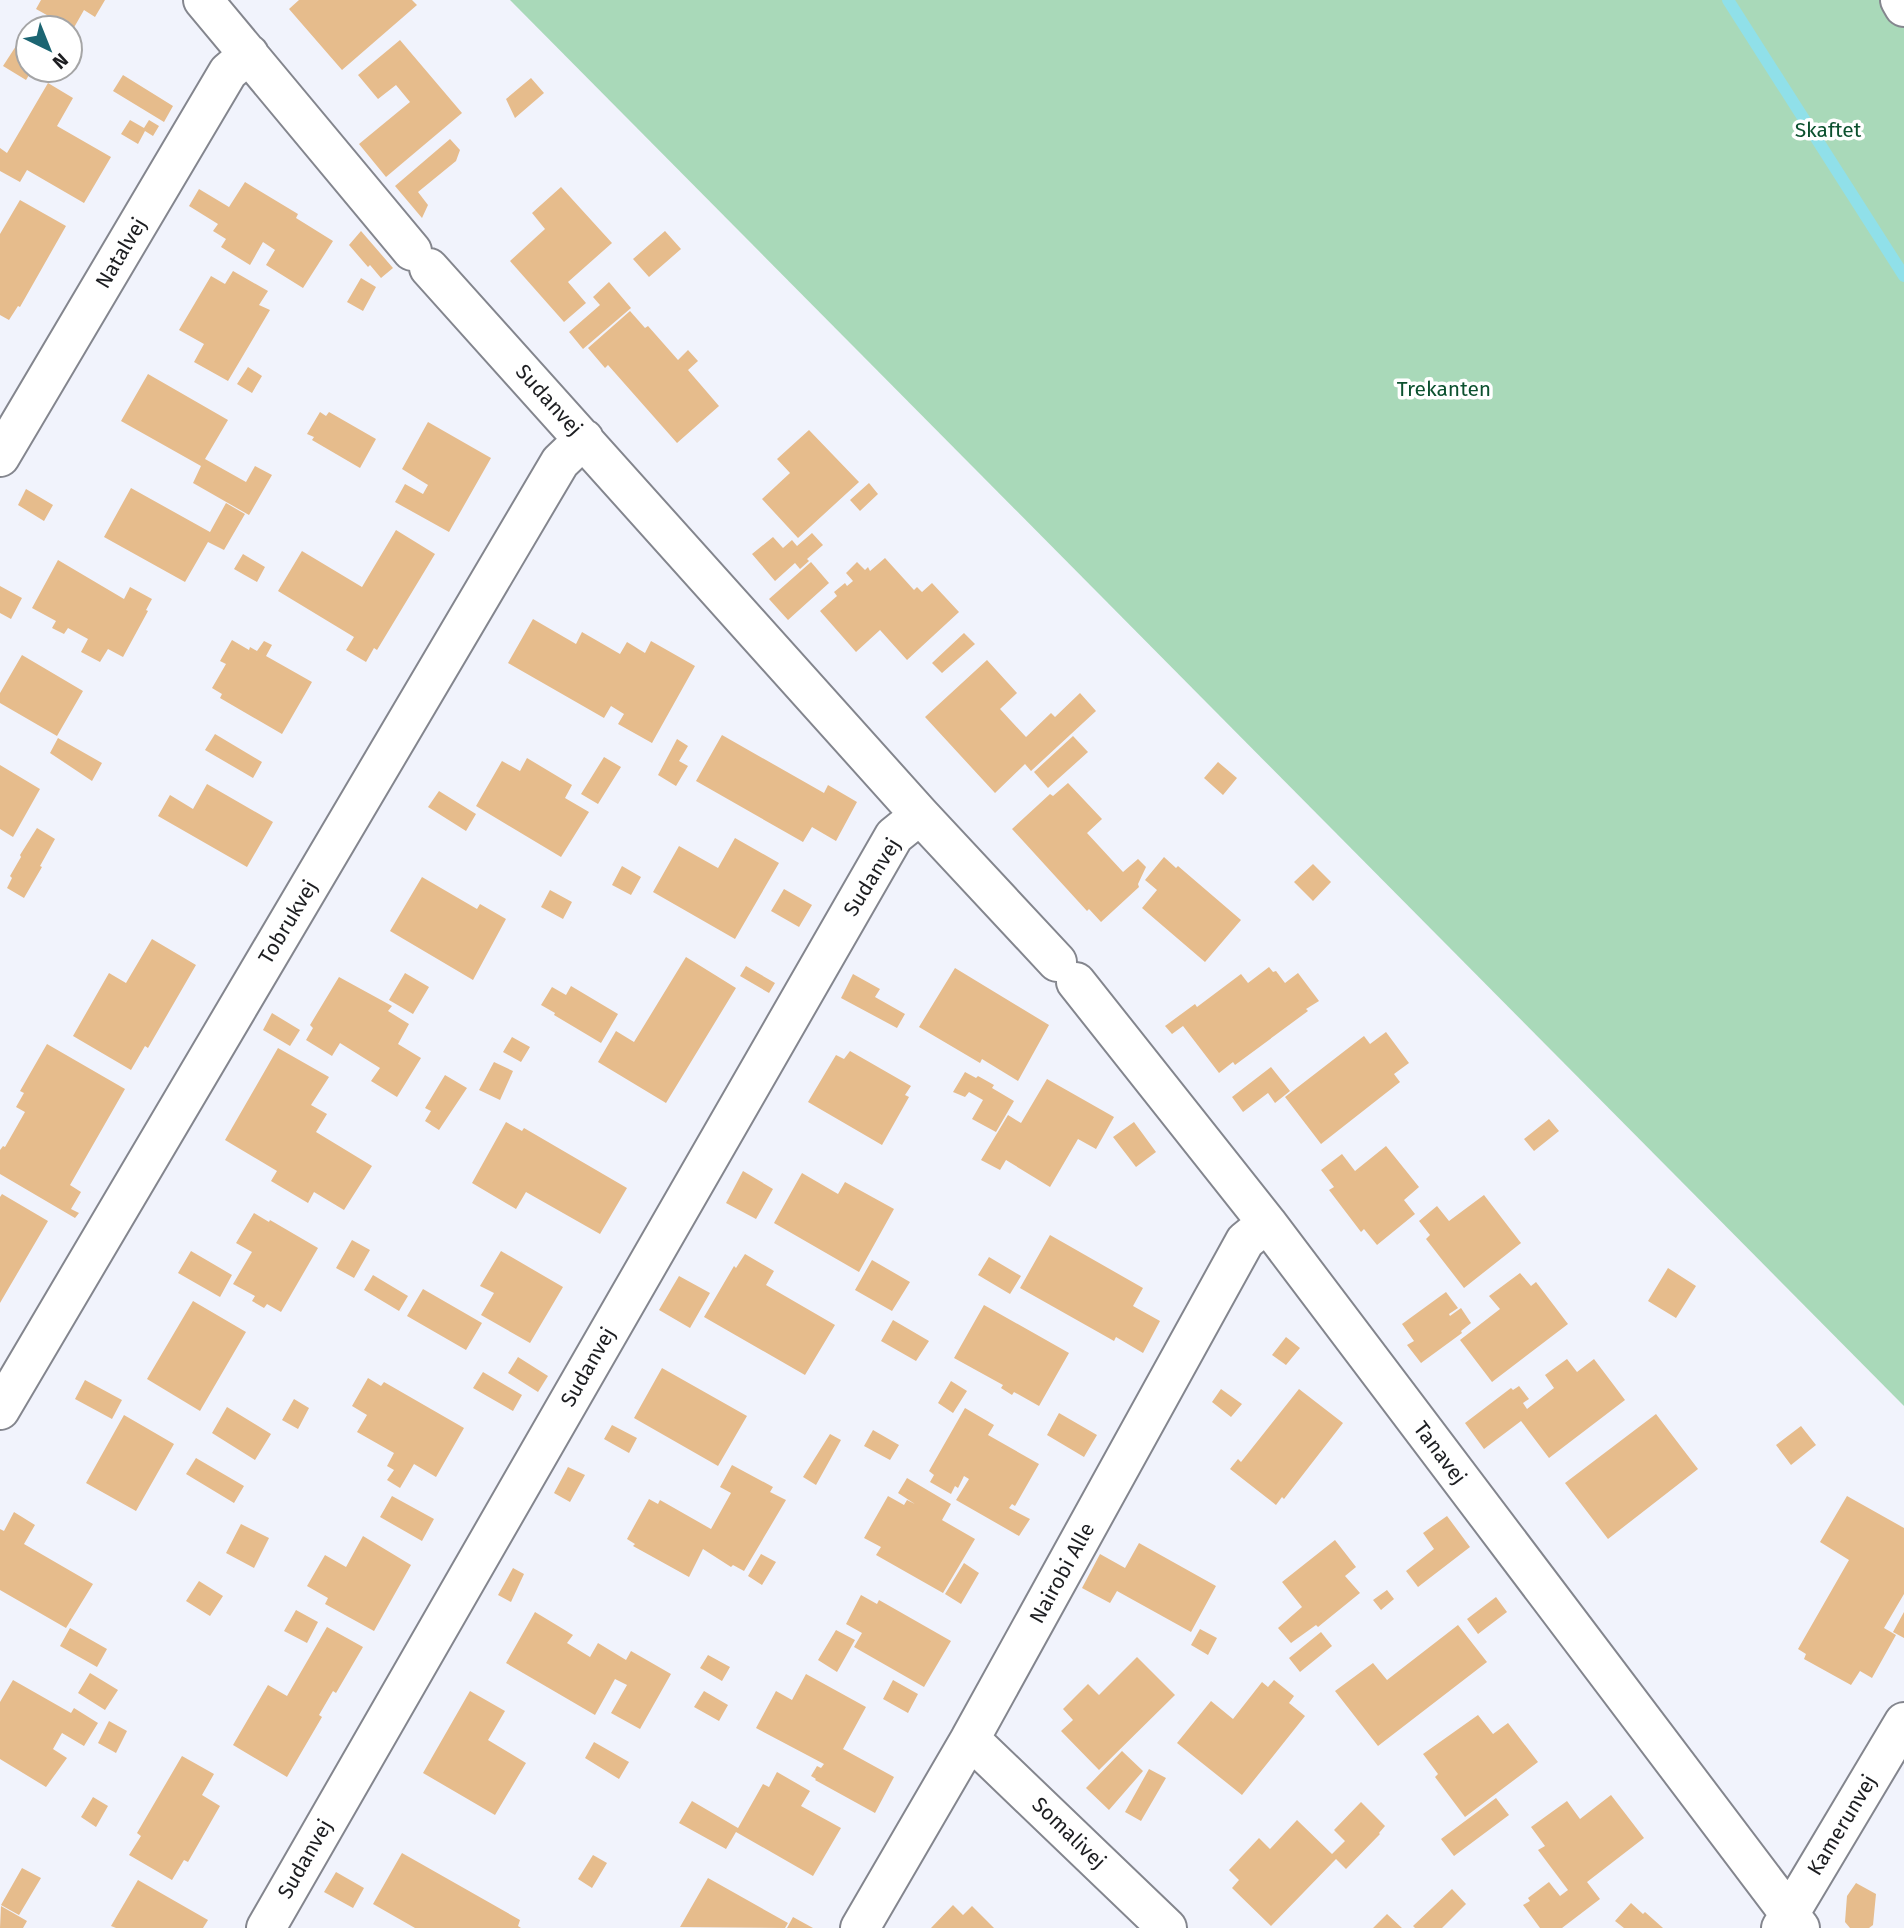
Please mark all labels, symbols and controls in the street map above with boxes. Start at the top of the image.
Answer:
north arrow [14,14,84,84]
text: N [48,48,73,74]
park label: Skaftet [1795,117,1862,143]
street label: Natalvej [90,213,152,293]
street label: Sudanvej [510,359,588,441]
park label: Trekanten [1397,376,1491,402]
street label: Sudanvej [838,833,906,921]
street label: Tobrukvej [253,875,323,969]
street label: Sudanvej [555,1323,621,1411]
street label: Tanavej [1408,1416,1472,1490]
street label: Nairobi Alle [1024,1518,1100,1628]
street label: Kamerunvej [1802,1770,1882,1880]
street label: Somalivej [1027,1791,1111,1875]
street label: Sudanvej [272,1815,338,1903]

